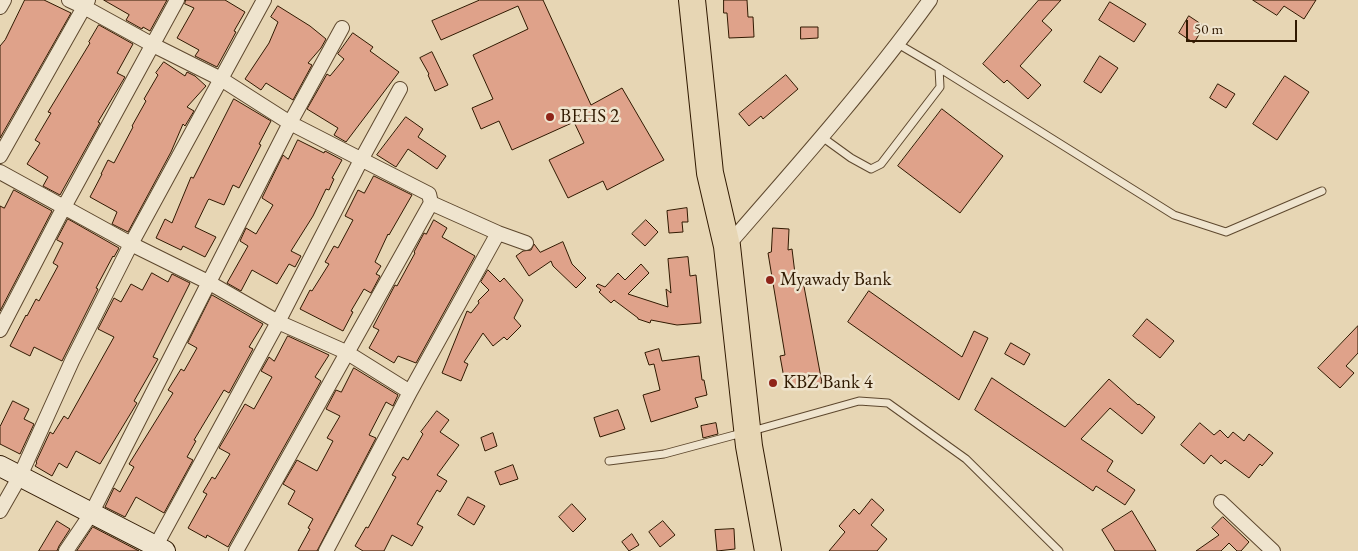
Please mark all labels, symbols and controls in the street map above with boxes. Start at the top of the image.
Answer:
scale bar [1188,10,1299,42]
text: 50 m [1194,19,1223,38]
place label: BEHS 2 [560,106,619,128]
marker: BEHS 2 [544,111,556,123]
place label: Myawady Bank [780,269,891,291]
marker: Myawady Bank [764,274,776,286]
place label: KBZ Bank 4 [783,372,873,394]
marker: KBZ Bank 4 [767,377,779,389]

